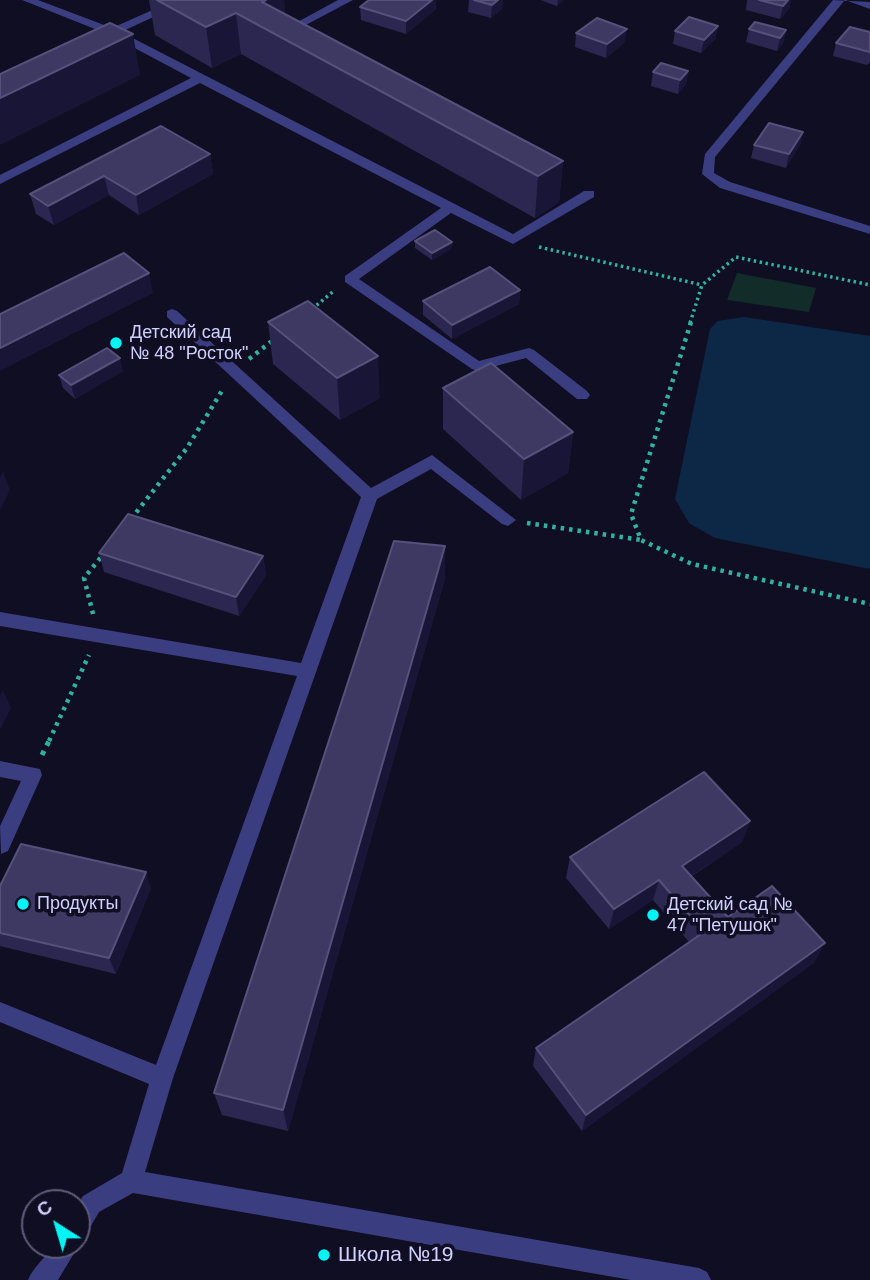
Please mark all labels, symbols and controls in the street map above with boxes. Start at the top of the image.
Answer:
place label: Детский сад № 48 "Росток" [130,322,248,364]
marker: Детский сад № 48 "Росток" [108,335,124,351]
place label: Продукты [37,893,118,915]
place label: Детский сад № 47 "Петушок" [667,894,792,936]
marker: Продукты [15,896,31,912]
marker: Детский сад № 47 "Петушок" [645,907,661,923]
north arrow [21,1189,91,1259]
text: С [32,1196,56,1221]
place label: Школа №19 [338,1242,454,1268]
marker: Школа №19 [316,1247,332,1263]

